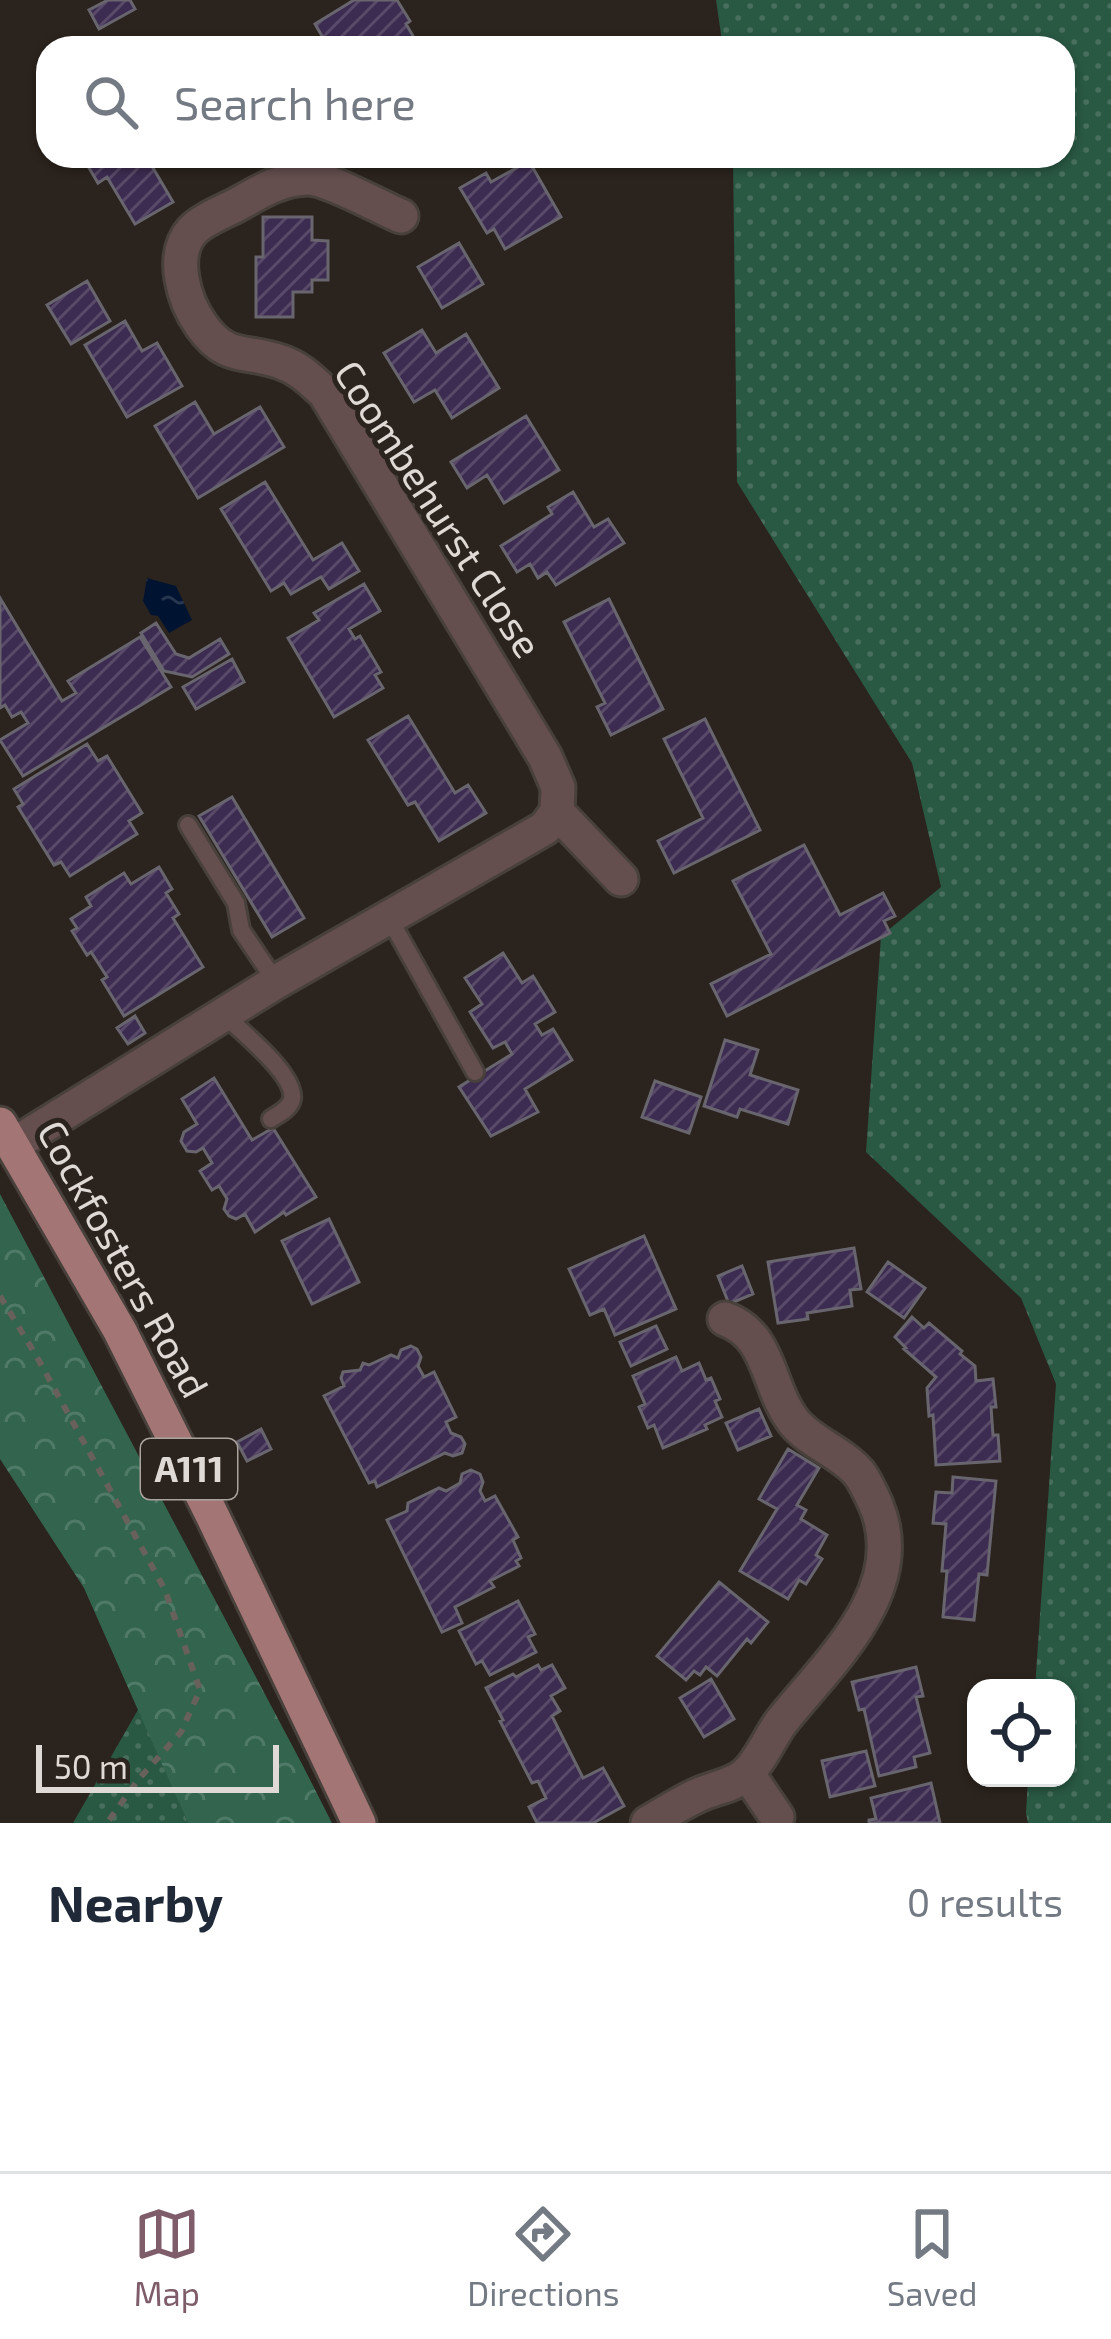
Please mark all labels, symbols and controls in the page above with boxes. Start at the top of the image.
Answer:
search box [36,36,1075,168]
icon: search [78,69,144,135]
text: Search here [174,75,416,129]
street label: Coombehurst Close [326,351,553,665]
street label: Cockfosters Road [29,1112,220,1405]
road number: A111 [141,1439,237,1499]
map controls [967,1679,1075,1787]
button: locate [967,1679,1075,1787]
scale bar [36,1739,279,1792]
text: 50 m [54,1746,128,1786]
text: Nearby [48,1871,223,1932]
text: 0 results [907,1878,1063,1925]
tab: Map [134,2201,200,2313]
tab: Directions [467,2201,619,2313]
tab: Saved [887,2201,977,2313]

